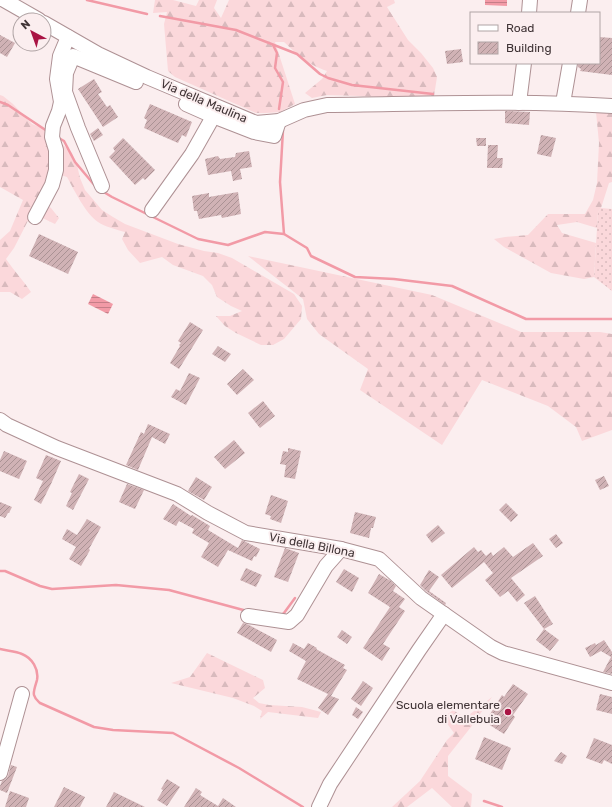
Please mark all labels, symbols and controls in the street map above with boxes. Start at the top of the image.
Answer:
north arrow [12,12,52,52]
legend [470,12,600,64]
text: N [19,17,33,32]
text: Road [506,21,534,35]
text: Building [506,41,552,55]
street label: Via della Maulina [159,76,249,126]
street label: Via della Billona [268,530,356,560]
place label: Scuola elementare di Vallebuia [396,698,500,726]
marker: Scuola elementare di Vallebuia [503,707,513,717]

